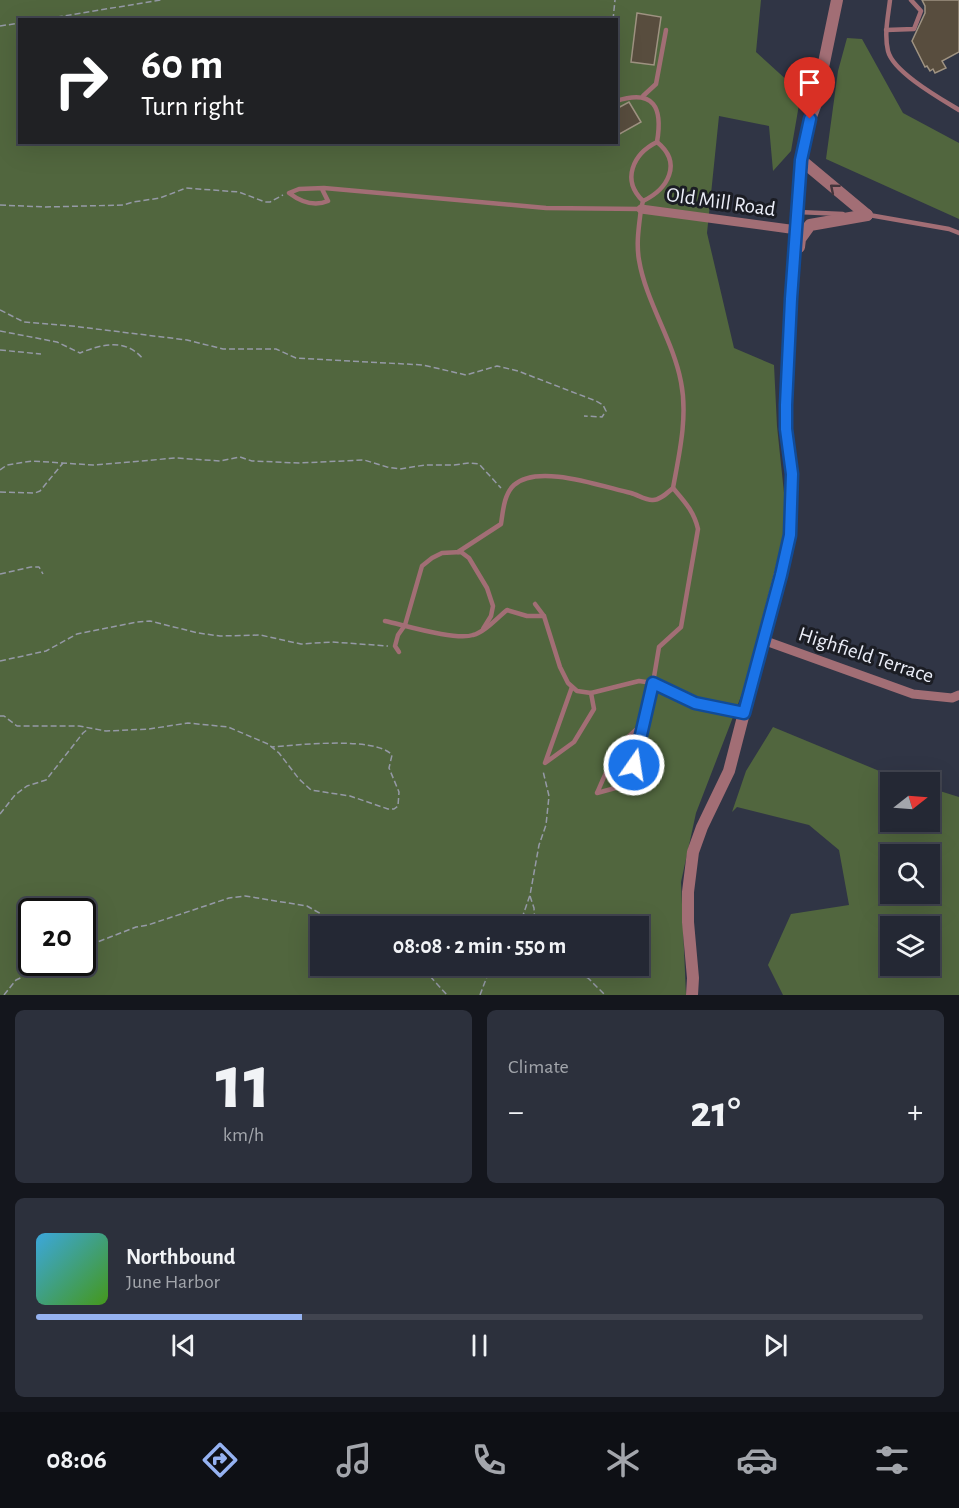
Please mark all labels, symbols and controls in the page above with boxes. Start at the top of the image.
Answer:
icon: right [42,42,120,120]
text: 60 m [141,44,223,86]
pin [784,57,835,119]
icon: arrive [793,66,826,99]
text: Turn right [141,93,244,120]
street label: Old Mill Road [665,184,777,220]
one-way arrow [830,184,841,195]
street label: Highfield Terrace [796,623,936,687]
position arrow [602,733,666,797]
north arrow [880,772,940,832]
map controls [880,772,940,976]
button: search [880,844,940,904]
speed limit sign: 20 [18,898,96,976]
button: layers [880,916,940,976]
text: 08:08 · 2 min · 550 m [393,935,566,957]
text: 11 [215,1045,272,1123]
text: Climate [508,1057,569,1077]
text: 21° [690,1090,741,1135]
text: − [508,1096,524,1129]
text: + [907,1096,923,1129]
text: km/h [223,1125,264,1145]
text: Northbound [126,1246,235,1268]
text: June Harbor [126,1272,220,1292]
icon: previous [167,1329,200,1362]
icon: pause [463,1329,496,1362]
icon: next [759,1329,792,1362]
icon: directions [199,1439,241,1481]
icon: music [333,1439,375,1481]
icon: phone [468,1439,510,1481]
icon: climate [602,1439,644,1481]
icon: car [736,1439,778,1481]
icon: filters [871,1439,913,1481]
text: 08:06 [46,1446,107,1473]

